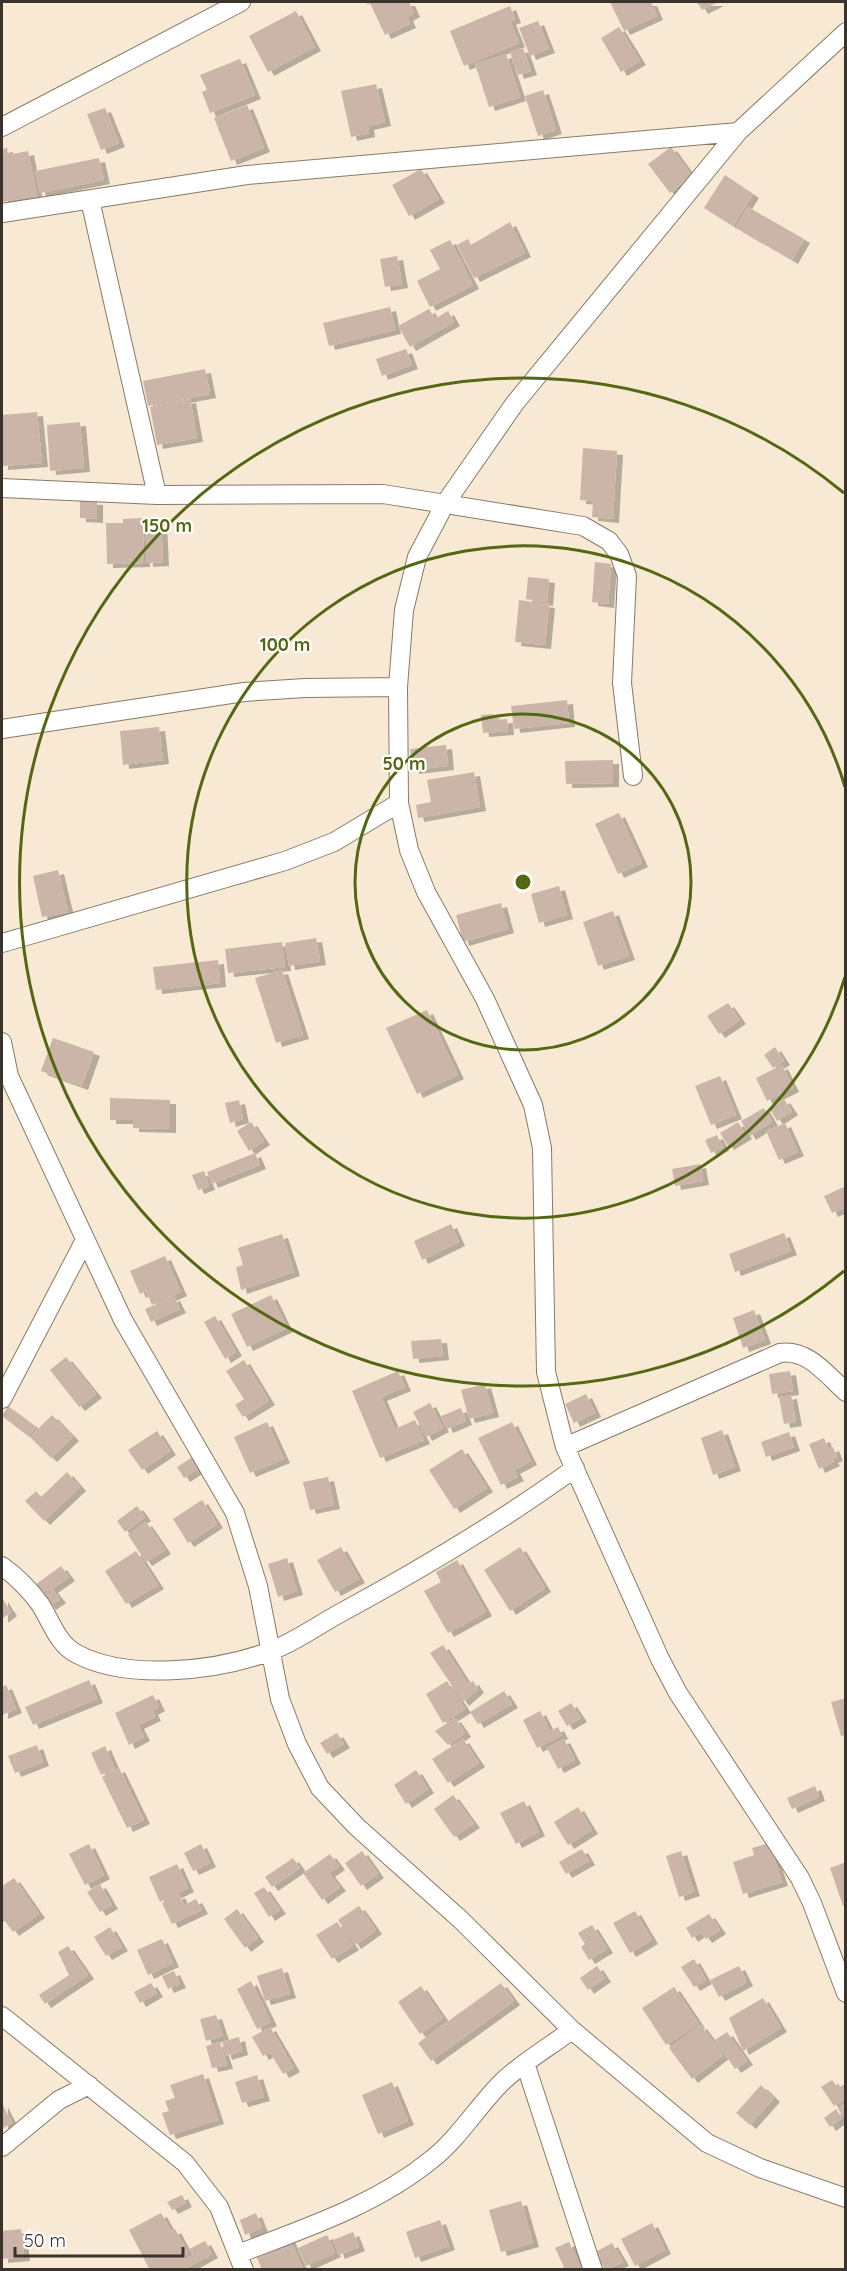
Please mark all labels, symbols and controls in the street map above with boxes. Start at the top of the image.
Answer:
text: 150 m [142,514,192,537]
text: 100 m [260,633,310,656]
text: 50 m [382,752,426,775]
centre of rings [513,872,533,892]
scale bar [15,2220,183,2258]
text: 50 m [24,2229,66,2252]

